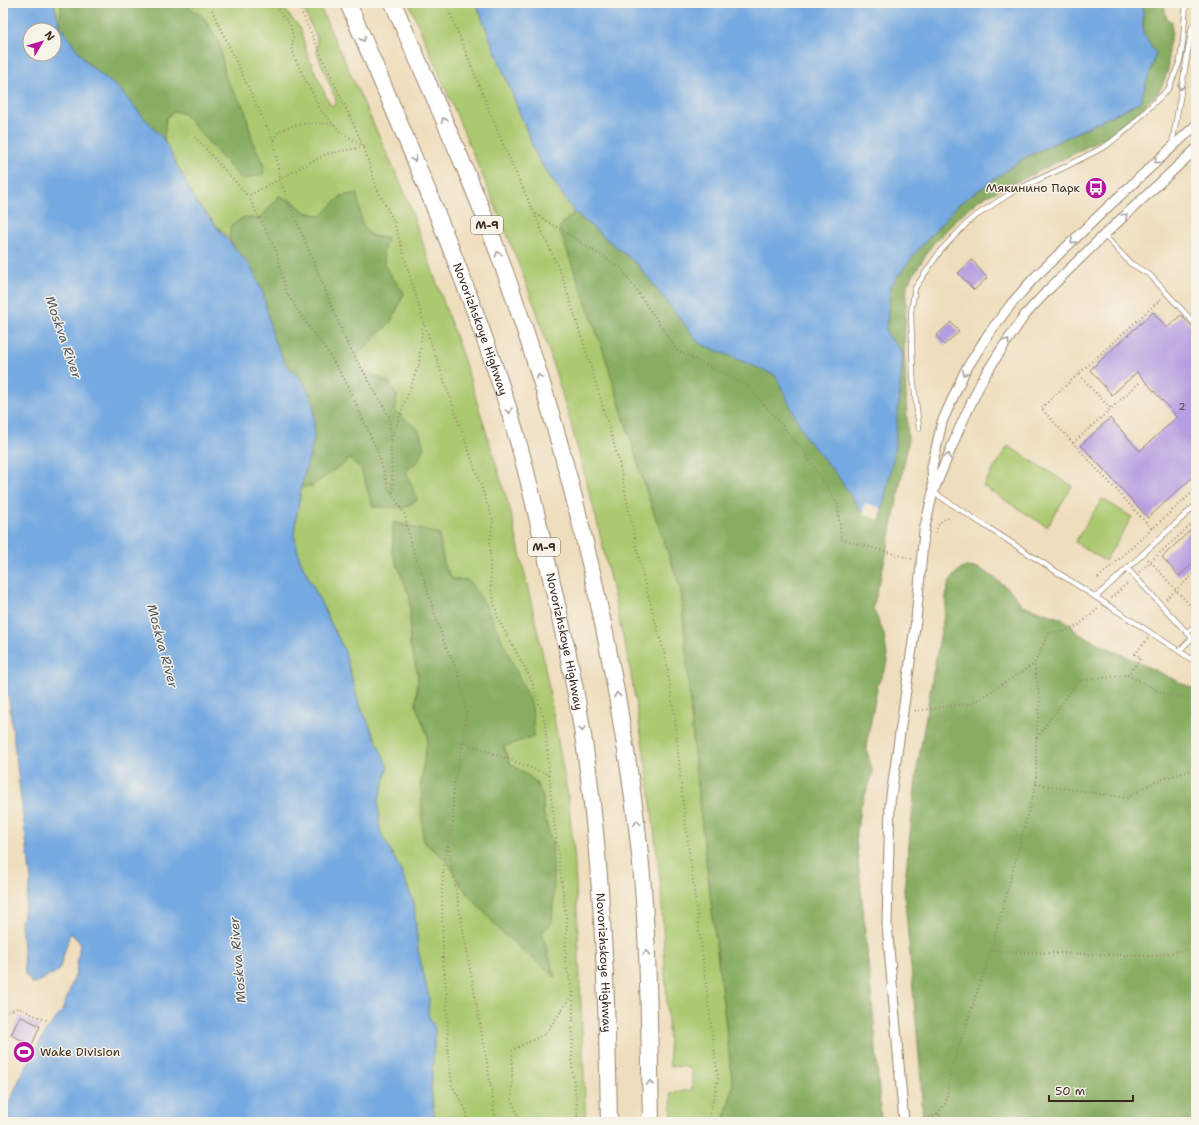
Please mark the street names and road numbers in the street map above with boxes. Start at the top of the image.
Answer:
road number: М-9 [471,216,503,234]
street label: Novorizhskoye Highway [449,260,512,398]
road number: М-9 [528,538,560,556]
street label: Novorizhskoye Highway [542,571,587,712]
street label: Novorizhskoye Highway [592,892,615,1033]

